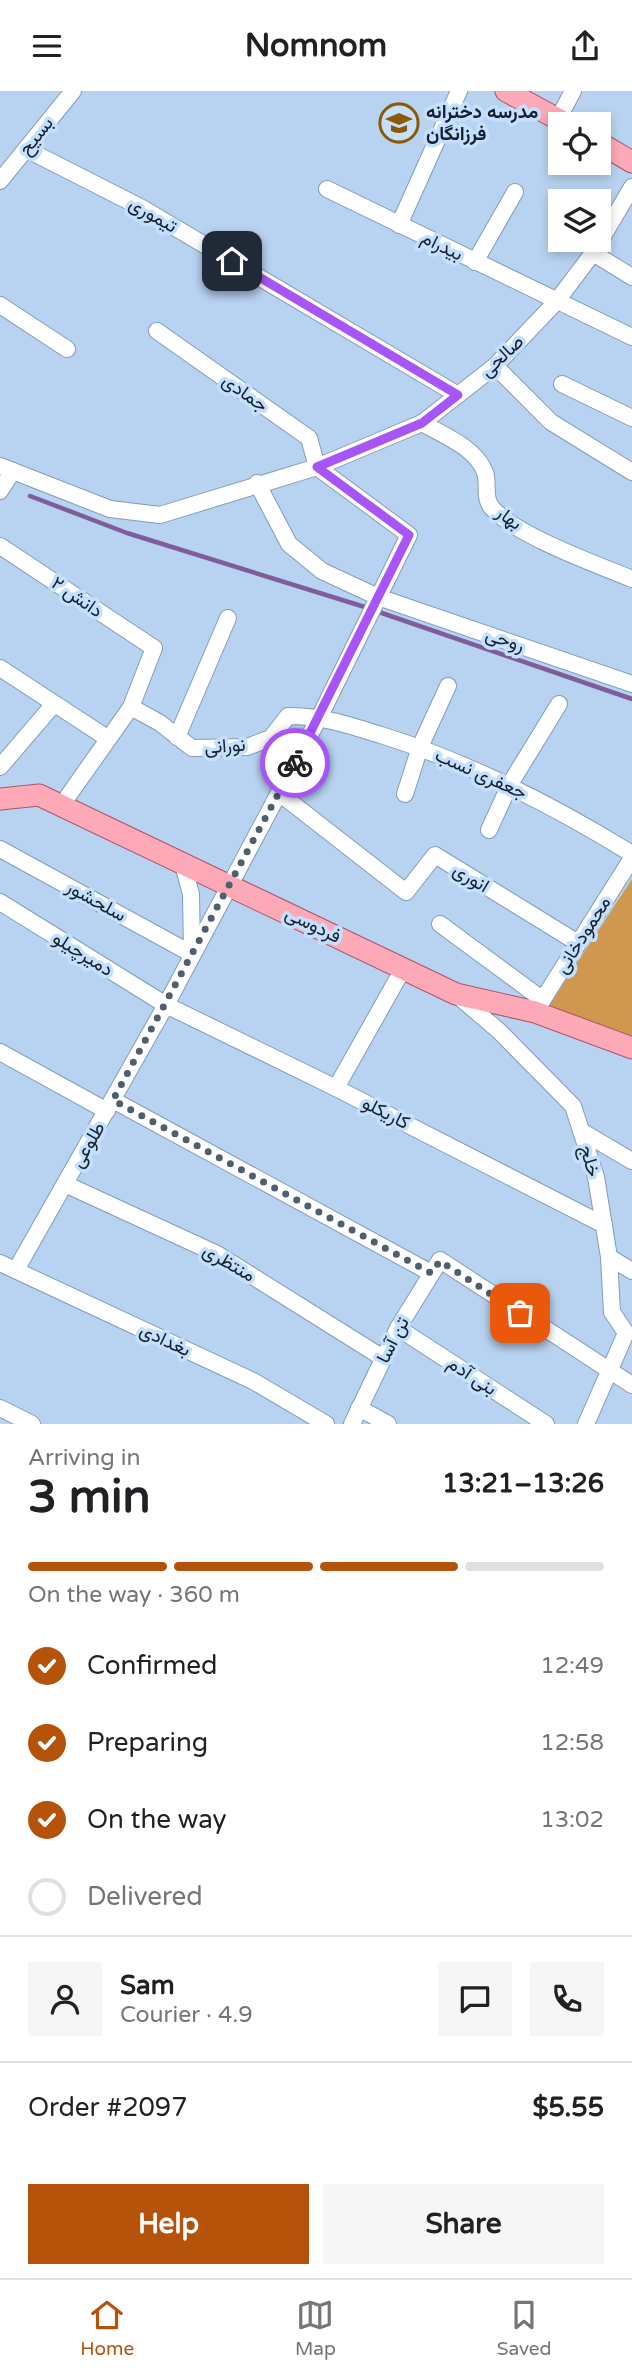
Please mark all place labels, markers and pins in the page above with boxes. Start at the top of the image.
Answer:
place label: مدرسه دخترانه فرزانگان [426,101,538,146]
school or university icon: مدرسه دخترانه فرزانگان [378,102,420,144]
pin [202,231,262,291]
pin [490,1283,550,1343]

